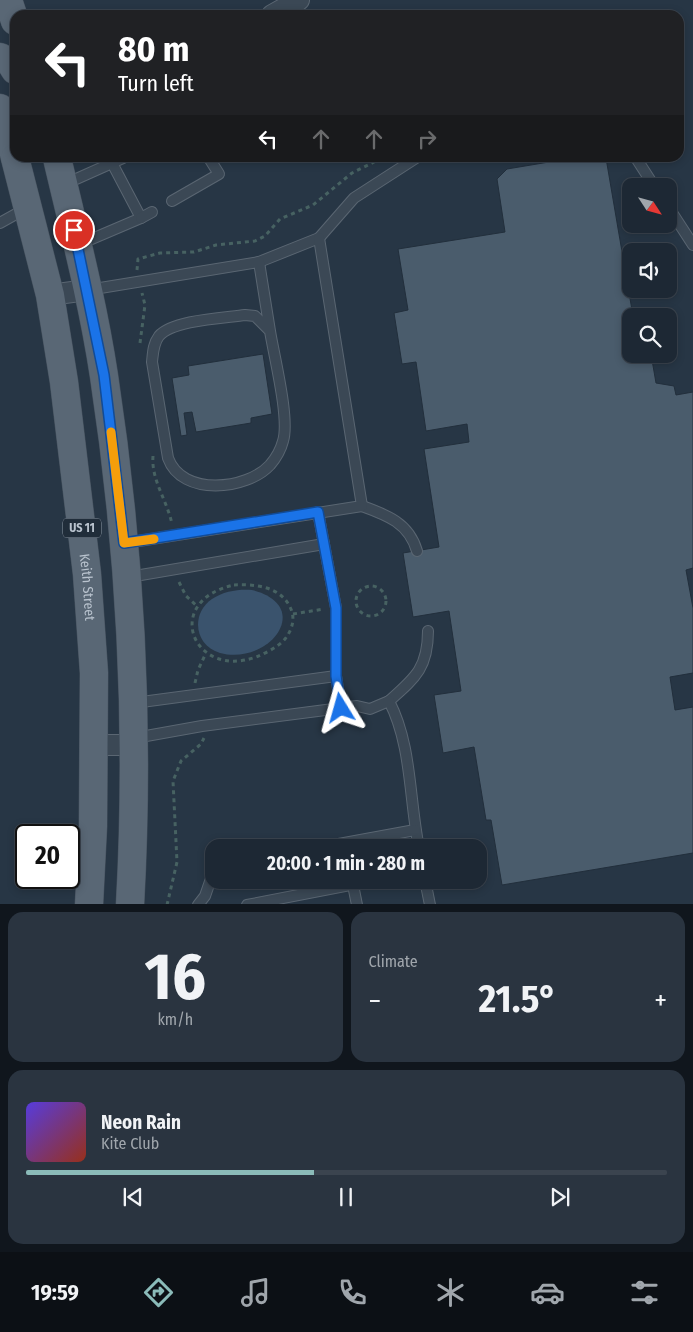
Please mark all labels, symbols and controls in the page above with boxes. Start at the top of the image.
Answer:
text: 80 m [118,28,190,70]
icon: left [35,30,100,95]
text: Turn left [118,70,194,97]
icon: left [254,125,282,153]
icon: ahead [307,125,335,153]
icon: ahead [360,125,388,153]
icon: right [413,125,441,153]
north arrow [622,178,678,232]
map controls [622,178,677,363]
pin [53,209,95,251]
icon: arrive [60,216,88,244]
button: sound [622,243,677,298]
button: search [622,308,677,363]
road number: US 11 [63,518,101,538]
street label: Keith Street [76,553,99,622]
position arrow [314,681,366,733]
speed limit sign: 20 [15,824,80,889]
text: 20:00 · 1 min · 280 m [267,852,425,875]
text: 16 [145,938,206,1016]
text: Climate [369,952,418,971]
text: 21.5° [479,976,557,1022]
text: − [369,984,381,1017]
text: + [654,984,667,1017]
text: km/h [157,1010,193,1029]
text: Neon Rain [101,1111,181,1134]
text: Kite Club [101,1134,159,1153]
icon: previous [119,1183,147,1211]
icon: pause [332,1183,360,1211]
icon: next [546,1183,574,1211]
icon: directions [141,1275,176,1310]
icon: music [238,1275,273,1310]
icon: phone [335,1275,370,1310]
icon: climate [433,1275,468,1310]
icon: car [530,1275,565,1310]
icon: filters [627,1275,662,1310]
text: 19:59 [31,1279,79,1306]

